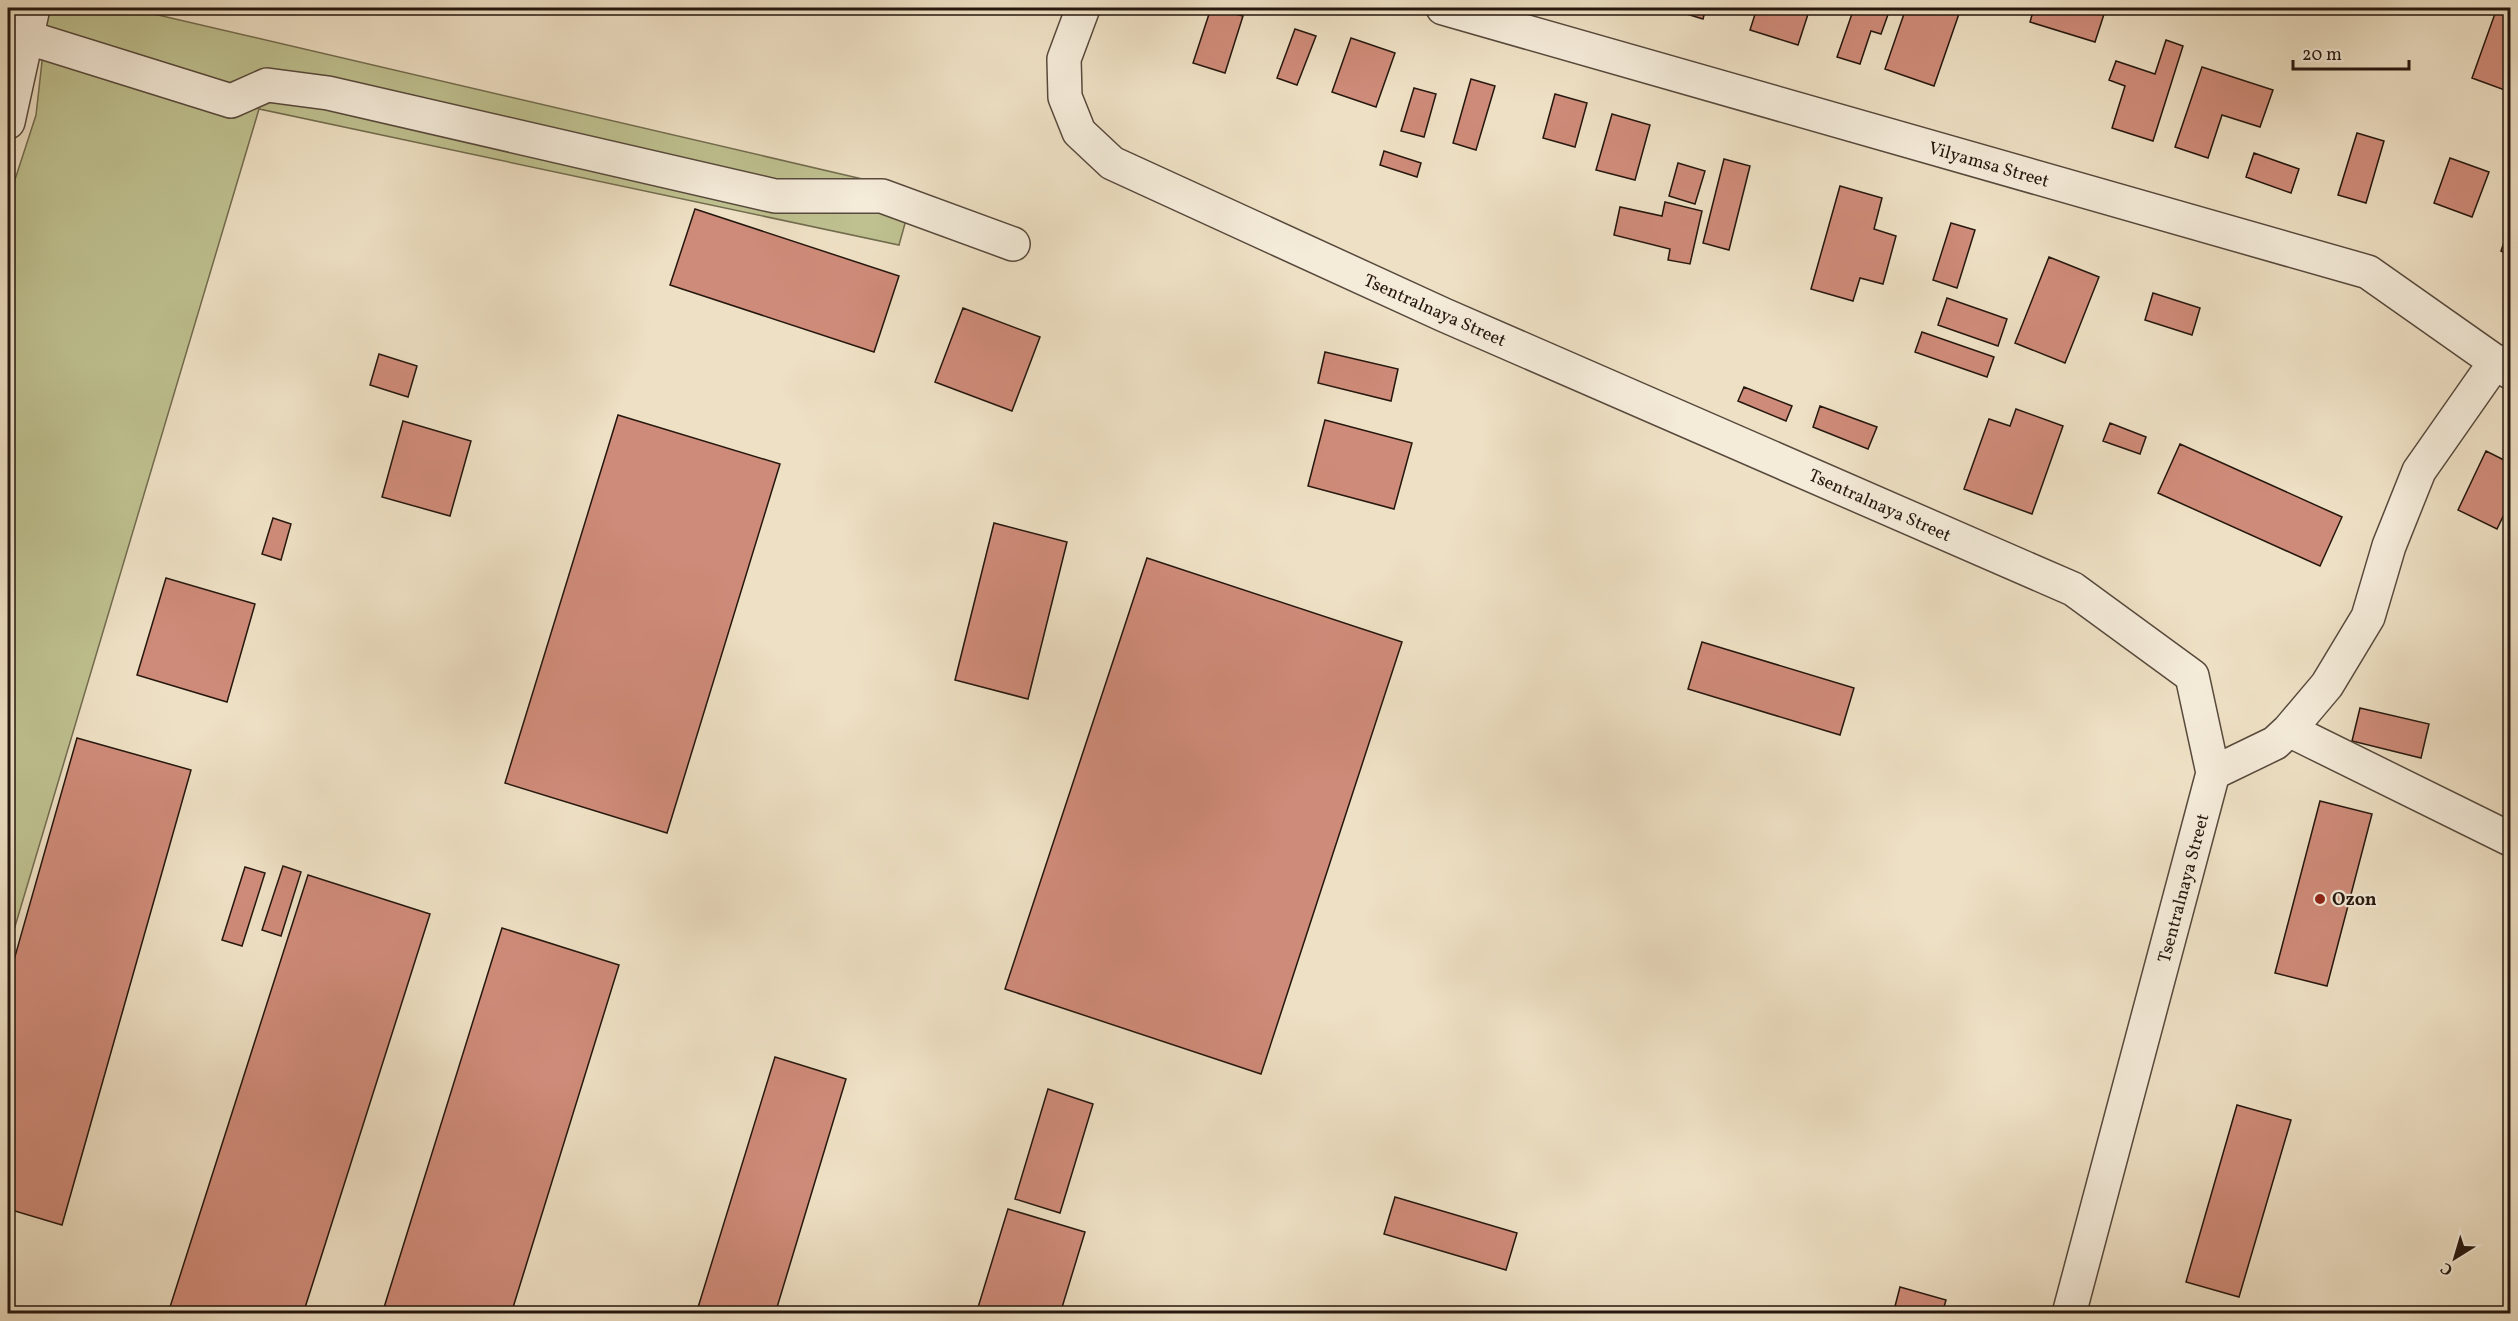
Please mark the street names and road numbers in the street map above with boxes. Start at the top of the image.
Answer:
street label: Vilyamsa Street [1925,136,2052,195]
street label: Tsentralnaya Street [1359,269,1510,354]
street label: Tsentralnaya Street [1804,464,1955,549]
street label: Tsentralnaya Street [2153,811,2216,966]

